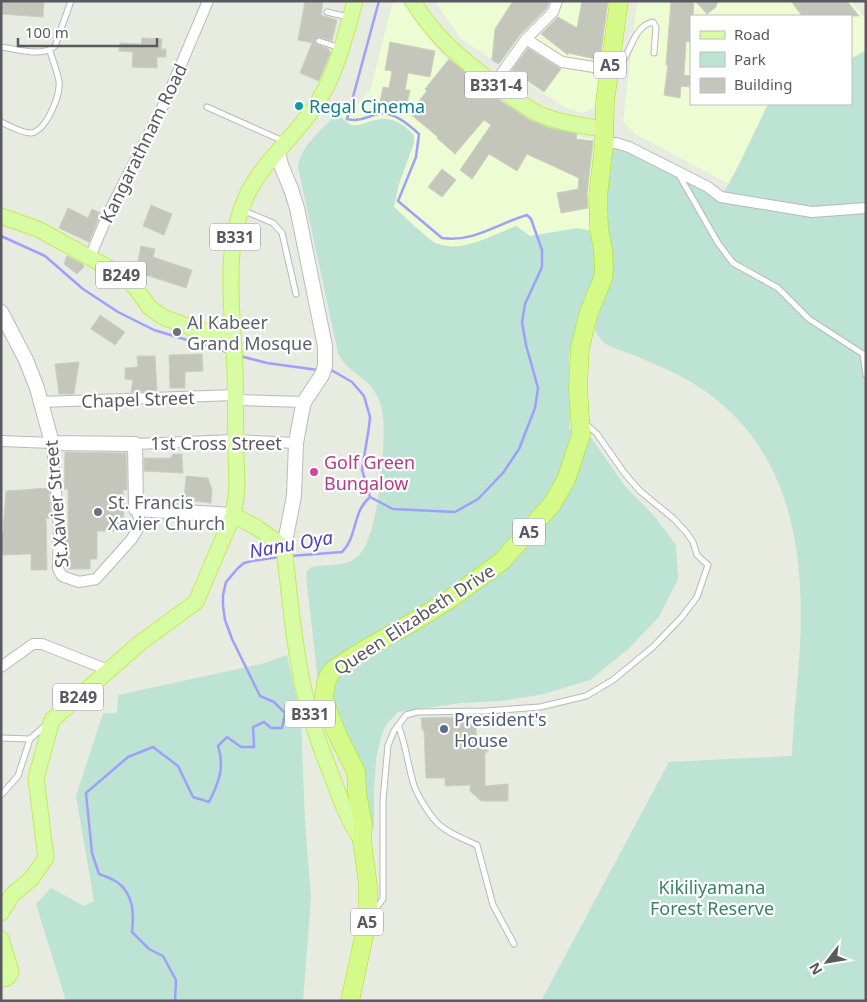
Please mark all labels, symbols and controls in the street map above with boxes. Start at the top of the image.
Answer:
scale bar [18,15,156,47]
legend [690,15,852,105]
text: 100 m [25,22,69,42]
text: Road [734,24,770,44]
text: Park [734,49,766,69]
road number: A5 [594,52,626,78]
street label: Kangarathnam Road [94,59,192,227]
road number: B331-4 [465,72,527,98]
text: Building [734,74,792,94]
place label: Regal Cinema [309,94,425,118]
marker: Regal Cinema [293,100,305,112]
road number: B331 [210,223,260,250]
road number: B249 [96,262,146,288]
place label: Al Kabeer Grand Mosque [187,310,312,355]
marker: Al Kabeer Grand Mosque [171,326,183,338]
street label: Chapel Street [81,385,196,413]
street label: 1st Cross Street [150,431,282,455]
street label: St.Xavier Street [38,439,74,569]
place label: Golf Green Bungalow [324,450,415,495]
marker: Golf Green Bungalow [308,466,320,478]
place label: St. Francis Xavier Church [108,490,225,535]
marker: St. Francis Xavier Church [92,506,104,518]
road number: A5 [513,518,545,546]
water label: Nanu Oya [247,524,335,564]
street label: Queen Elizabeth Drive [329,558,499,680]
road number: B249 [53,684,103,710]
road number: B331 [285,701,335,728]
place label: President's House [454,707,547,752]
marker: President's House [438,723,450,735]
park label: Kikiliyamana Forest Reserve [650,875,774,920]
road number: A5 [351,909,383,936]
north arrow [802,937,852,987]
text: N [804,959,827,979]

